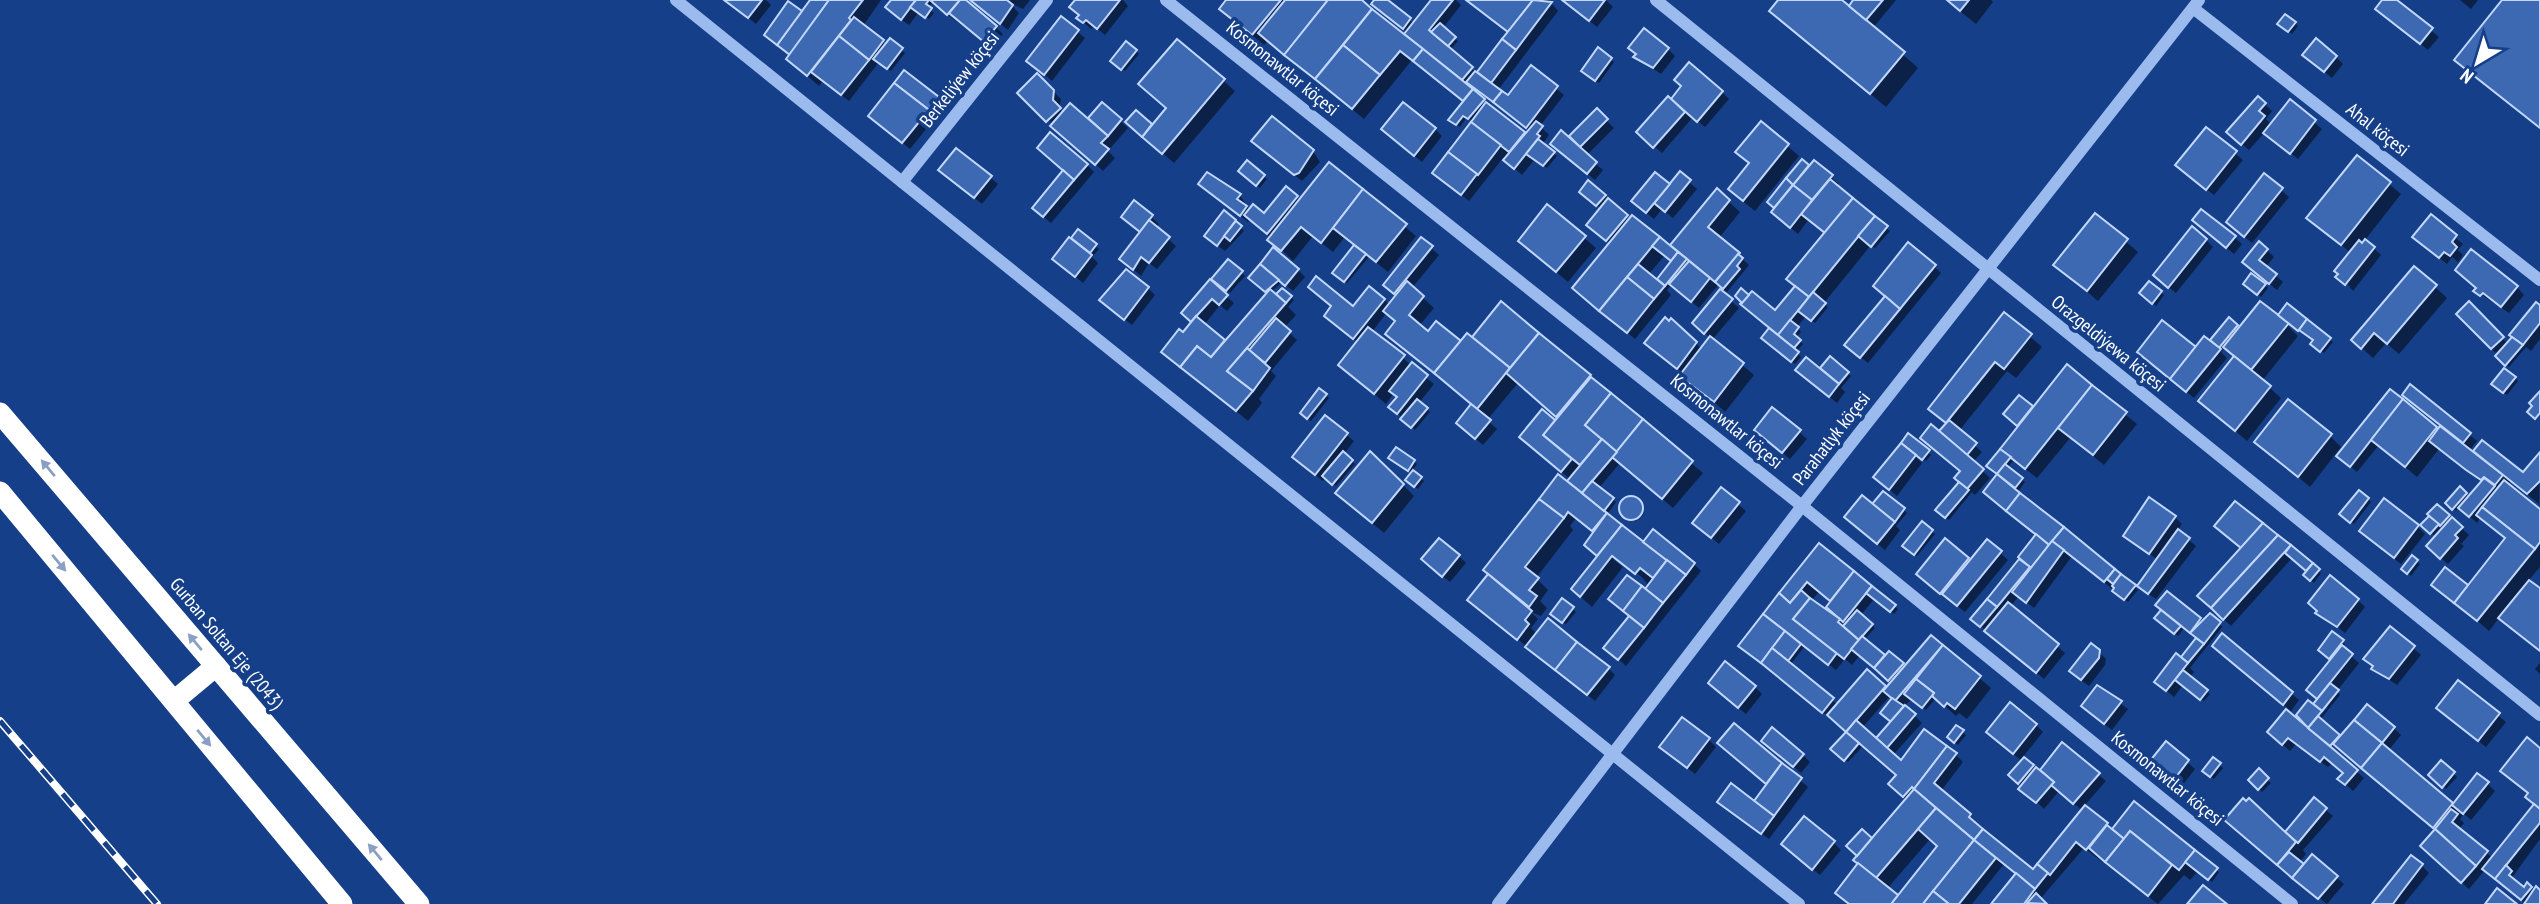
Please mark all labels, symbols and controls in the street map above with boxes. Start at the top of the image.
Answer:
street label: Kosmonawtlar köçesi [1222,15,1344,121]
street label: Berkeliýew köçesi [914,26,1004,132]
north arrow [2442,28,2512,98]
text: N [2455,64,2478,89]
street label: Ahal köçesi [2342,97,2414,161]
street label: Orazgeldiýewa köçesi [2047,289,2171,397]
street label: Kosmonawtlar köçesi [1666,368,1788,474]
street label: Parahatlyk köçesi [1787,386,1875,490]
one-way arrow [41,460,56,477]
one-way arrow [51,554,67,572]
street label: Gurban Soltan Eje (2043) [165,572,289,714]
one-way arrow [188,633,203,650]
street label: Kosmonawtlar köçesi [2107,725,2229,831]
one-way arrow [197,729,212,747]
one-way arrow [367,843,383,861]

